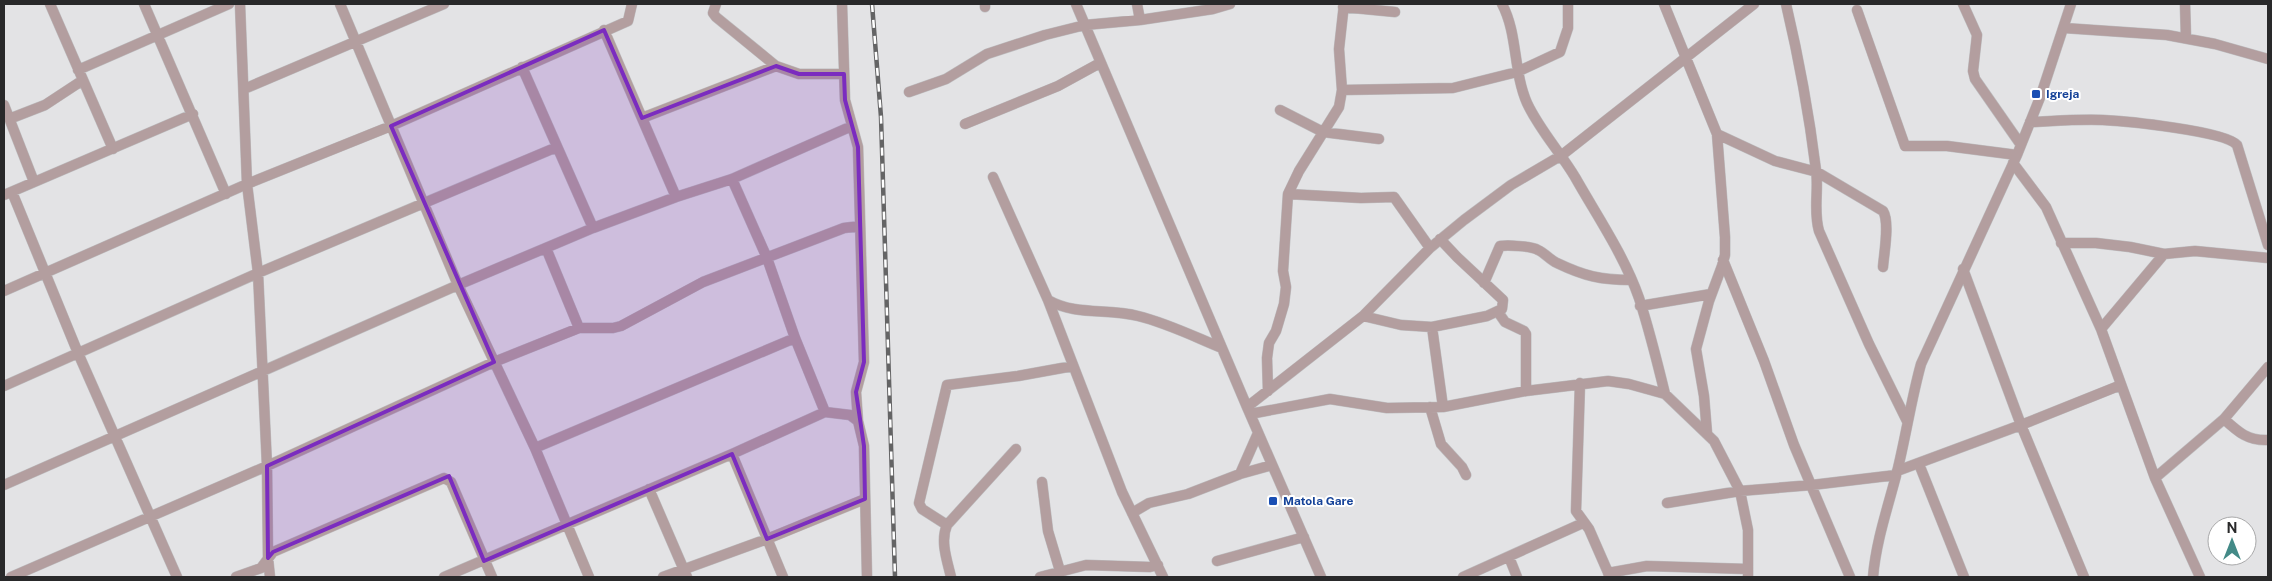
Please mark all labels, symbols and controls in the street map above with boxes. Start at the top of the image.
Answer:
place label: Igreja [2046,87,2080,101]
marker: Igreja [2030,88,2042,100]
place label: Matola Gare [1283,494,1354,508]
marker: Matola Gare [1267,495,1279,507]
north arrow [2207,516,2257,566]
text: N [2227,520,2237,536]

